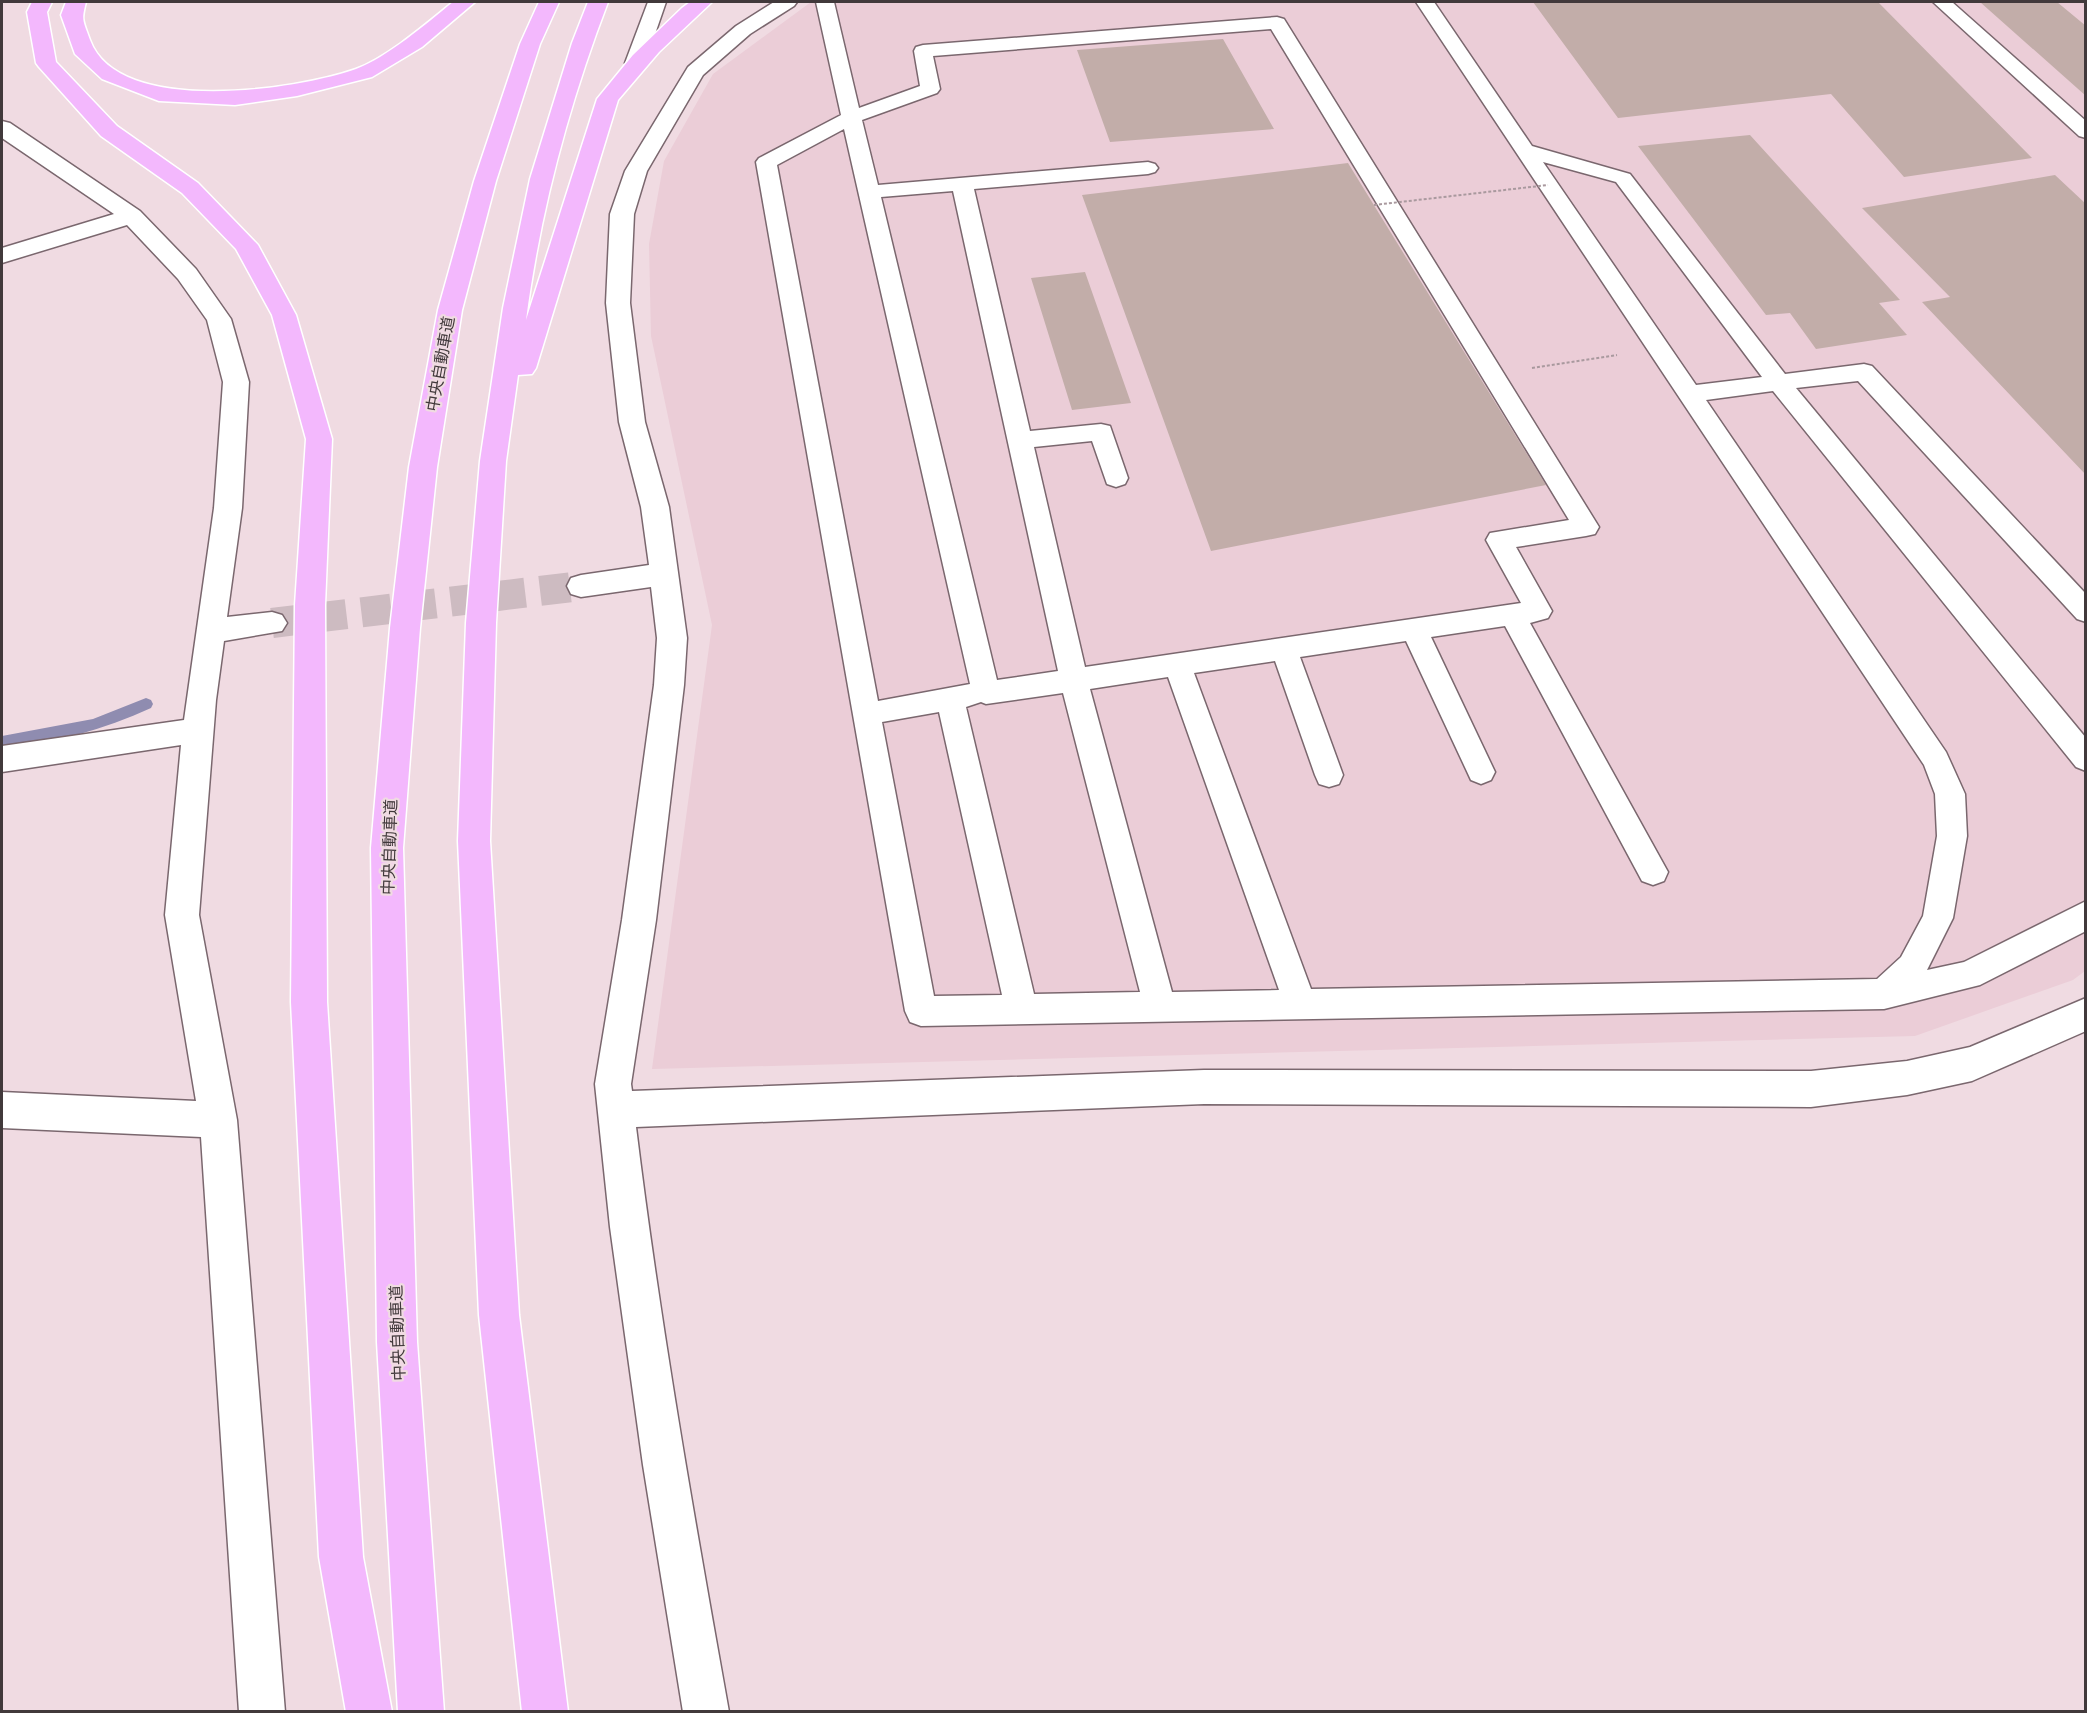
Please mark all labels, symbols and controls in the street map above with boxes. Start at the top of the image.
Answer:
street label: 中央自動車道 [423,315,459,413]
street label: 中央自動車道 [378,799,402,895]
street label: 中央自動車道 [386,1285,410,1381]

